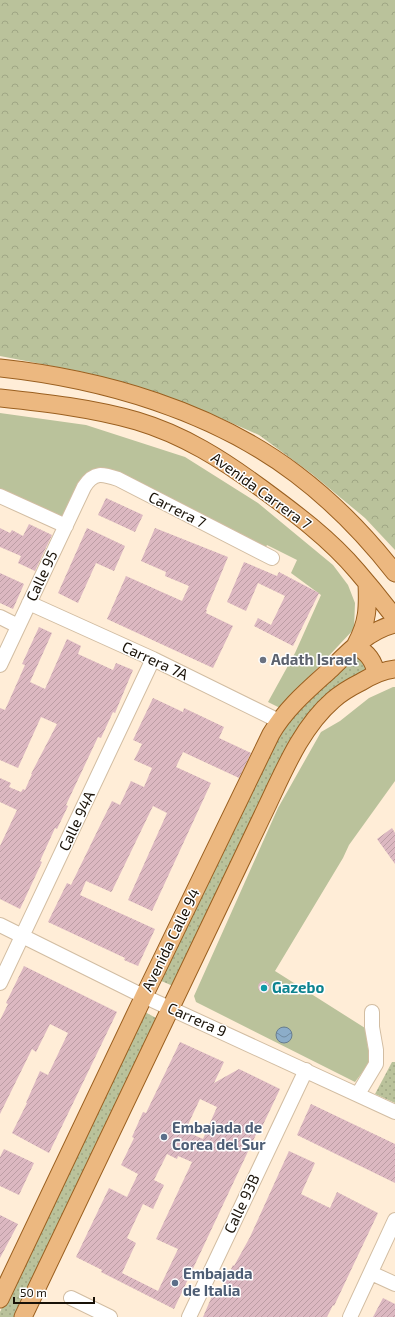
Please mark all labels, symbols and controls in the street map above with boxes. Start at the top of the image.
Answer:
street label: Avenida Carrera 7 [208,448,315,533]
street label: Carrera 7 [146,487,209,531]
street label: Calle 95 [22,547,61,604]
street label: Carrera 7A [120,637,192,683]
place label: Adath Israel [271,650,357,668]
marker: Adath Israel [258,655,268,665]
street label: Calle 94A [54,787,98,853]
street label: Avenida Calle 94 [137,885,203,994]
place label: Gazebo [272,978,324,996]
marker: Gazebo [259,983,269,993]
street label: Carrera 9 [165,998,230,1040]
place label: Embajada de Corea del Sur [172,1118,266,1153]
marker: Embajada de Corea del Sur [159,1132,169,1142]
street label: Calle 93B [220,1171,263,1236]
place label: Embajada de Italia [183,1264,253,1299]
marker: Embajada de Italia [170,1278,180,1288]
scale bar [14,1279,94,1305]
text: 50 m [20,1285,47,1299]

